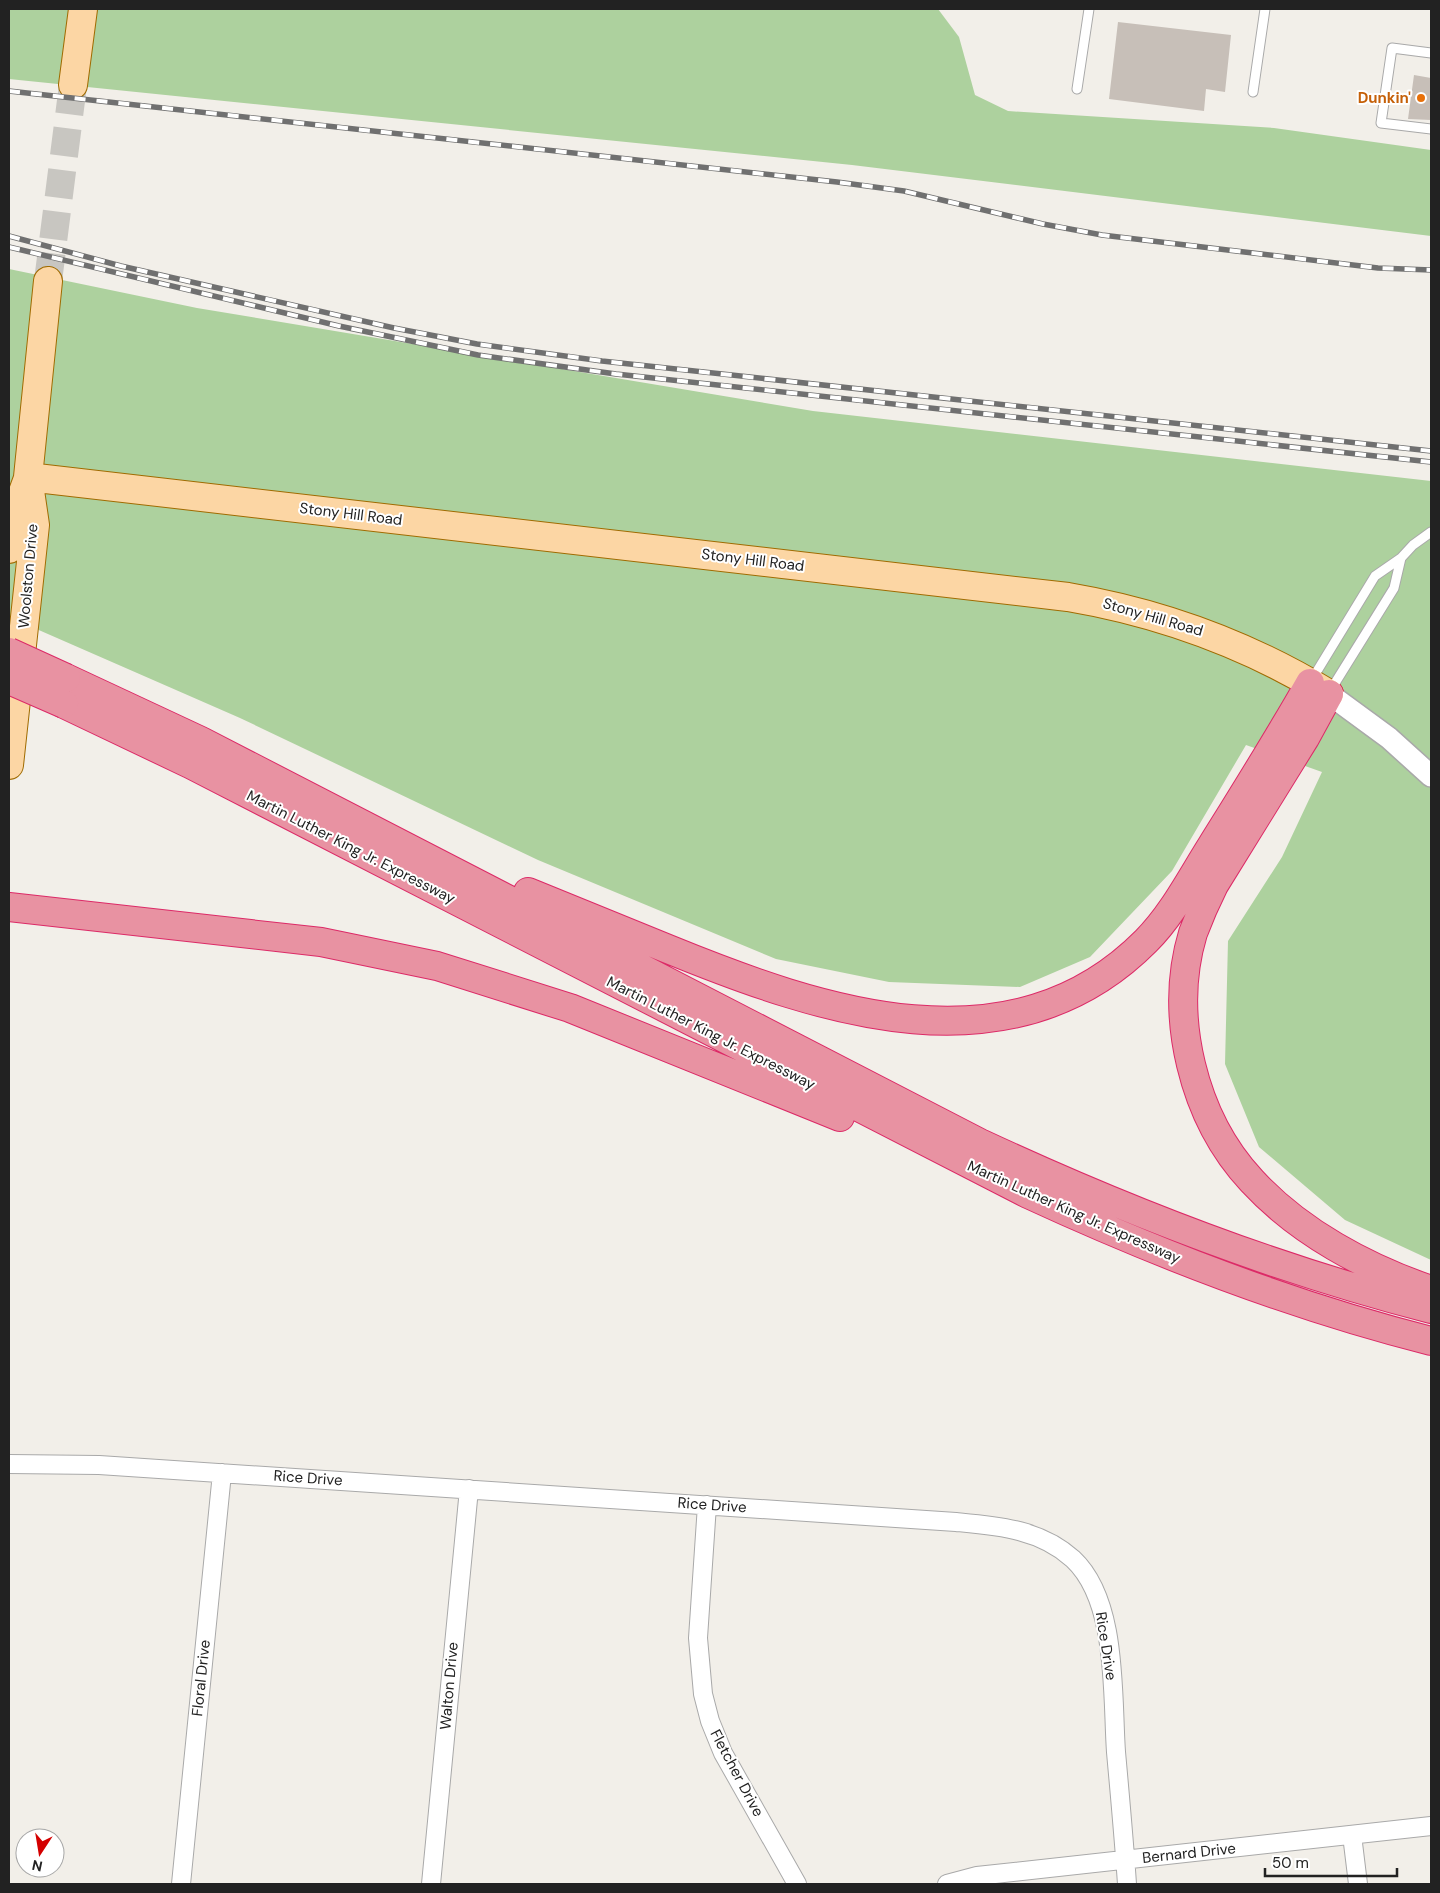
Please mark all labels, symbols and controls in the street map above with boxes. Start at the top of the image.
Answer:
place label: Dunkin' [1358,88,1411,108]
marker: Dunkin' [1415,92,1427,104]
street label: Stony Hill Road [298,498,404,530]
street label: Woolston Drive [13,523,43,629]
street label: Stony Hill Road [700,544,806,576]
street label: Stony Hill Road [1101,593,1205,641]
street label: Martin Luther King Jr. Expressway [243,786,459,909]
street label: Martin Luther King Jr. Expressway [603,972,819,1095]
street label: Martin Luther King Jr. Expressway [964,1156,1184,1268]
street label: Rice Drive [273,1466,343,1490]
street label: Rice Drive [677,1493,747,1517]
street label: Rice Drive [1091,1610,1121,1682]
street label: Floral Drive [187,1639,215,1717]
street label: Walton Drive [435,1641,463,1731]
street label: Fletcher Drive [706,1726,768,1820]
north arrow [15,1828,65,1878]
street label: Bernard Drive [1141,1838,1237,1868]
scale bar [1265,1846,1398,1878]
text: 50 m [1272,1853,1309,1873]
text: N [30,1856,44,1876]

